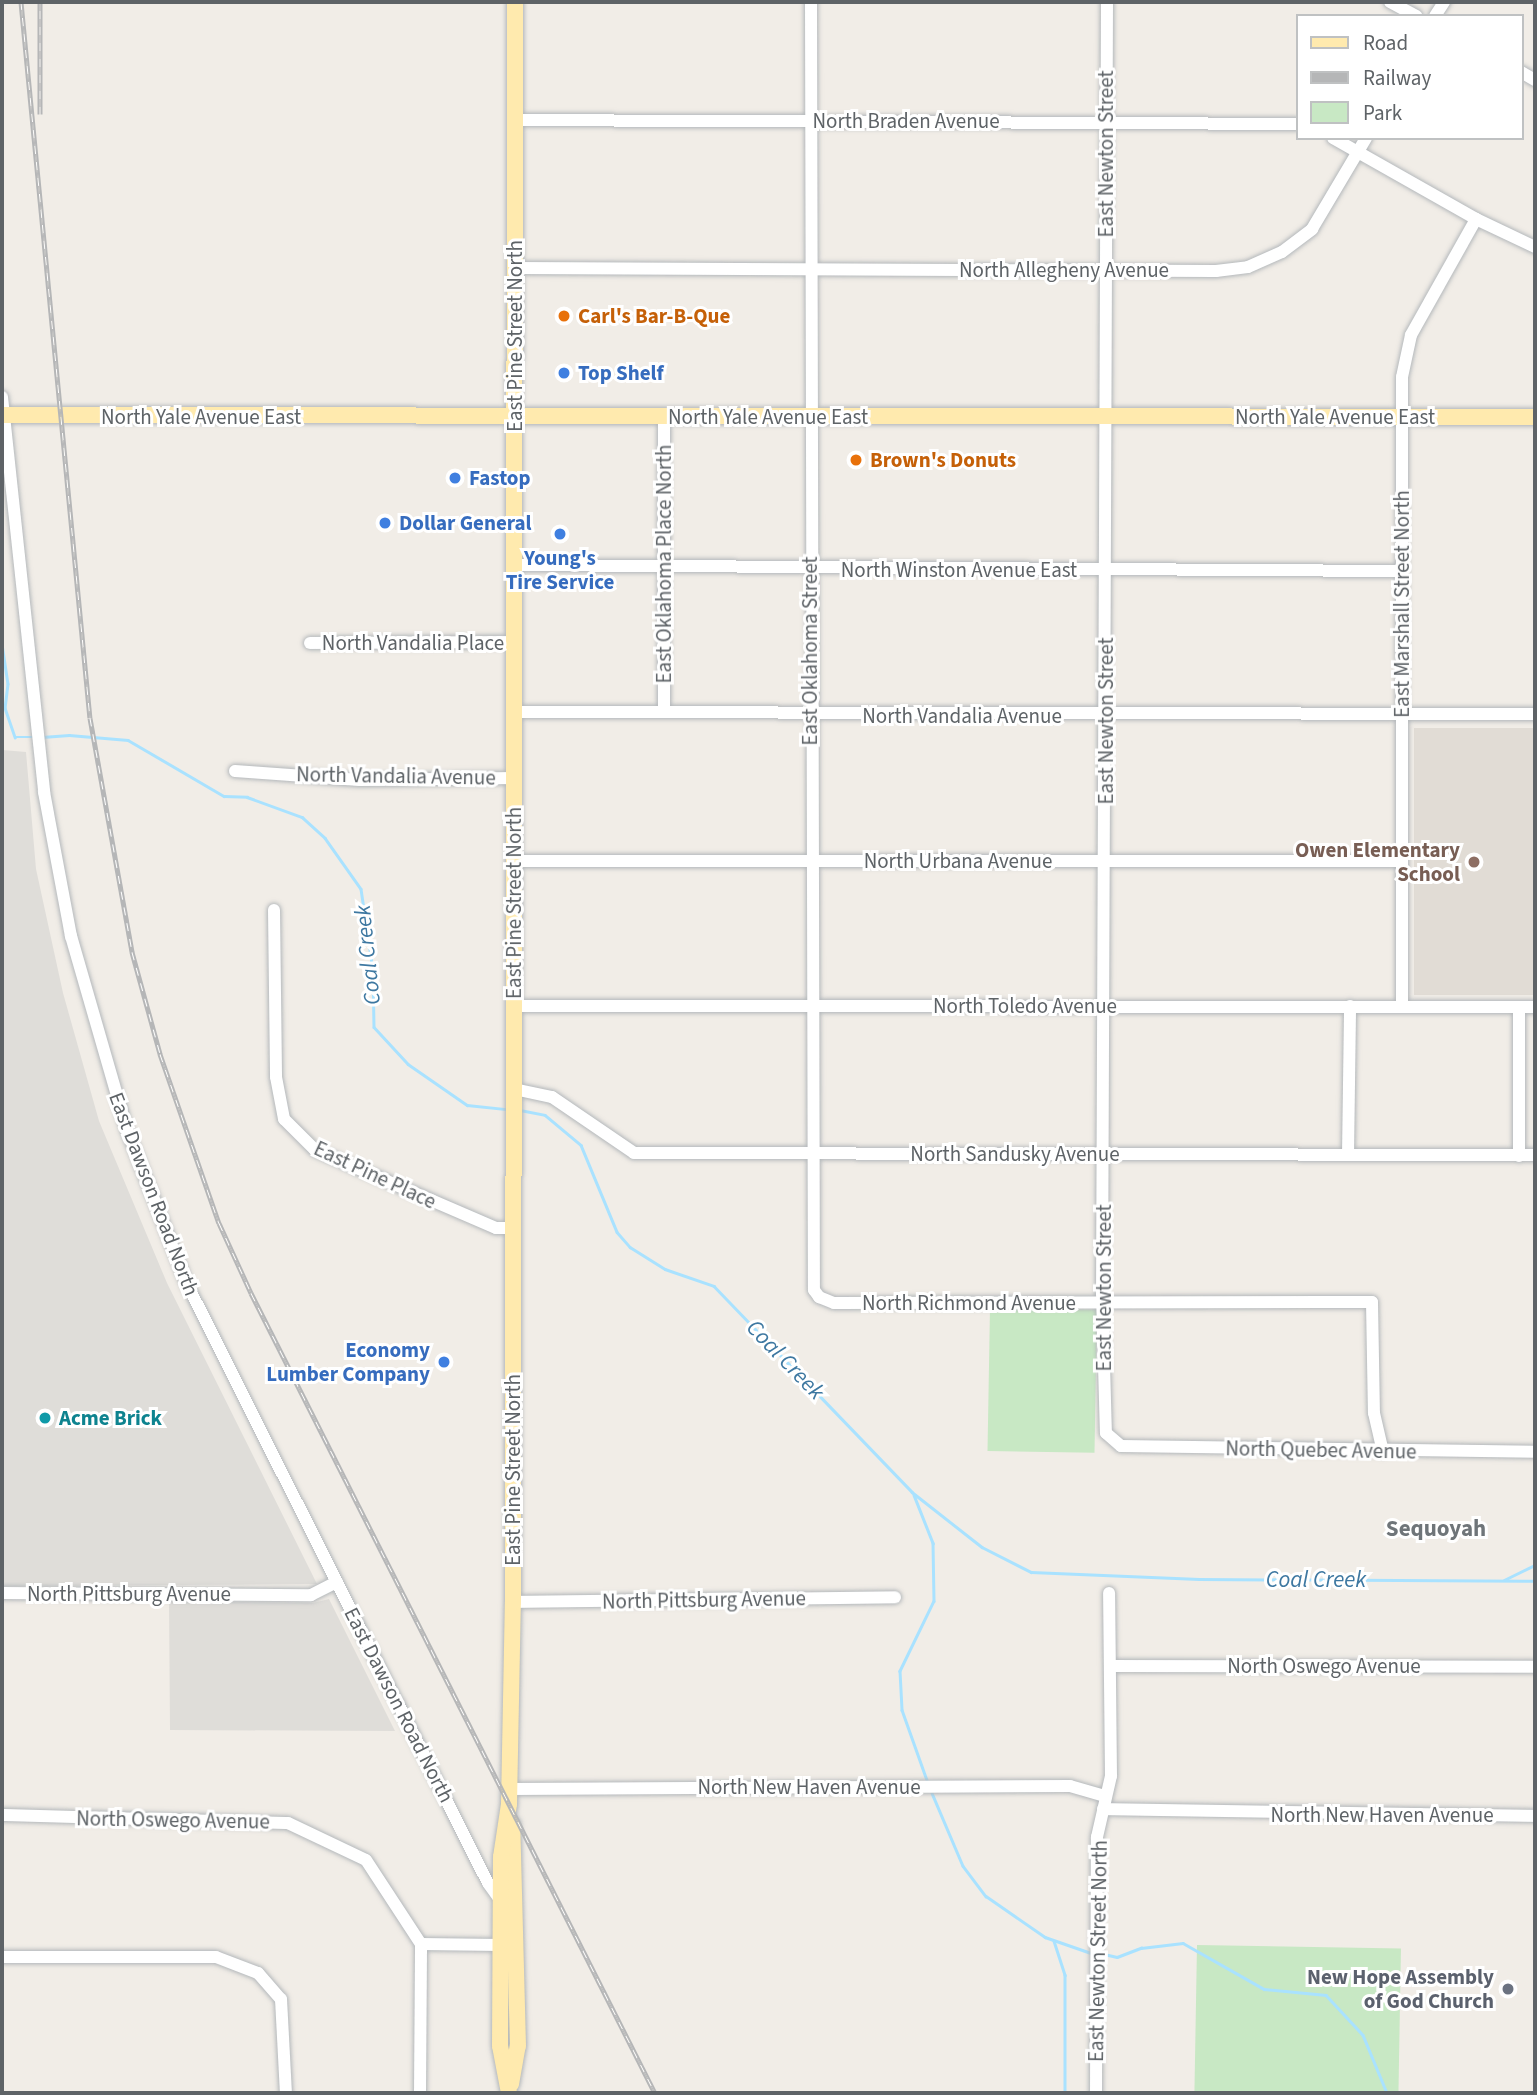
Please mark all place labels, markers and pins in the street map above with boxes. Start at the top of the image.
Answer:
place label: Carl's Bar-B-Que [578,303,730,329]
marker: Carl's Bar-B-Que [556,308,572,324]
place label: Top Shelf [578,360,664,386]
marker: Top Shelf [556,365,572,381]
place label: Brown's Donuts [870,447,1016,473]
marker: Brown's Donuts [848,452,864,468]
place label: Fastop [469,465,530,491]
marker: Fastop [447,470,463,486]
place label: Dollar General [399,510,532,536]
marker: Dollar General [377,515,393,531]
marker: Young's Tire Service [552,526,568,542]
place label: Young's Tire Service [506,545,614,595]
place label: Owen Elementary School [1295,837,1460,887]
marker: Owen Elementary School [1466,854,1482,870]
place label: Economy Lumber Company [266,1337,430,1387]
marker: Economy Lumber Company [436,1354,452,1370]
place label: Acme Brick [59,1405,162,1431]
marker: Acme Brick [37,1410,53,1426]
place label: New Hope Assembly of God Church [1307,1964,1494,2014]
marker: New Hope Assembly of God Church [1500,1981,1516,1997]

